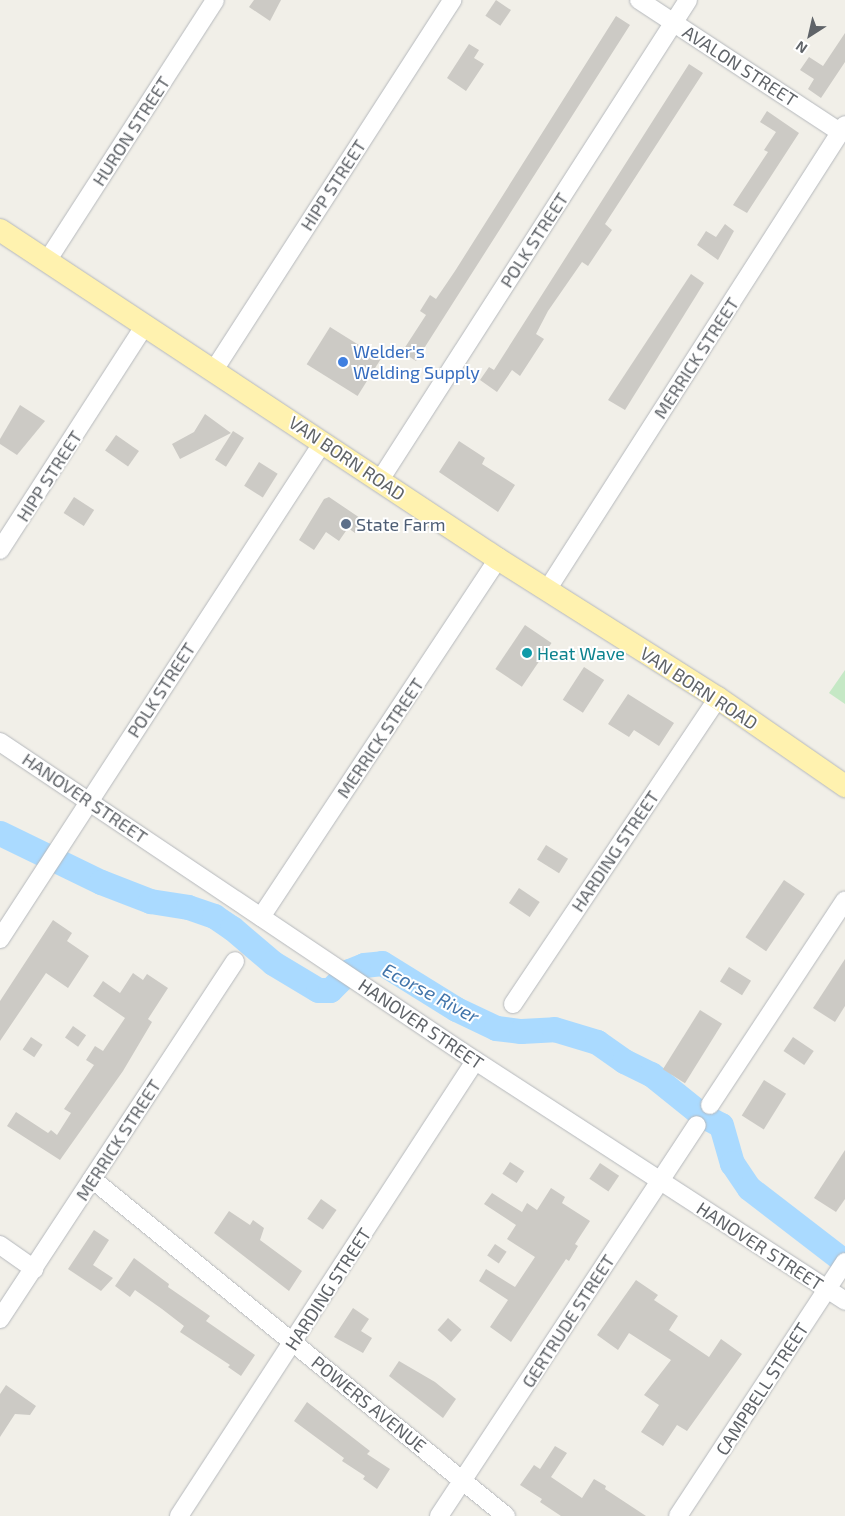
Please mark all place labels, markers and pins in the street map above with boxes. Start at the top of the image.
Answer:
place label: Welder's Welding Supply [353,341,480,384]
marker: Welder's Welding Supply [337,356,349,368]
place label: State Farm [356,513,445,535]
marker: State Farm [340,518,352,530]
place label: Heat Wave [537,642,625,664]
marker: Heat Wave [521,647,533,659]

